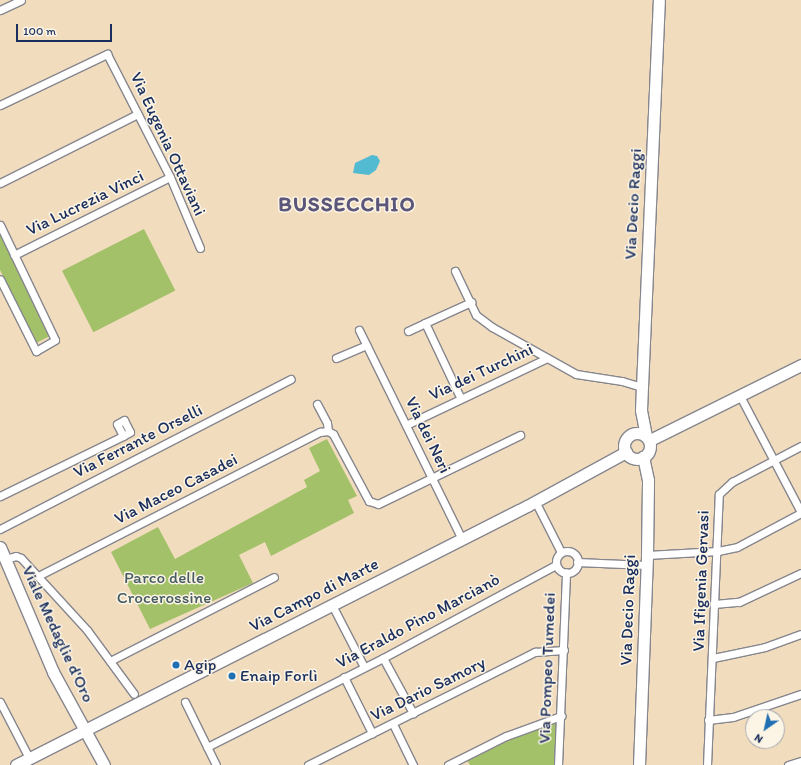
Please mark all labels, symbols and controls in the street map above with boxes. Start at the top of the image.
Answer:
scale bar [18,16,114,42]
text: 100 m [23,24,56,38]
street label: Via Eugenia Ottaviani [126,69,210,219]
street label: Via Decio Raggi [620,148,646,260]
street label: Via Lucrezia Vinci [23,166,147,240]
district label: BUSSECCHIO [278,191,416,217]
street label: Via dei Turchini [426,339,536,405]
street label: Via dei Neri [401,393,455,477]
street label: Via Ferrante Orselli [70,400,206,482]
street label: Via Maceo Casadei [111,449,241,529]
street label: Via Ifigenia Gervasi [688,510,714,652]
street label: Via Campo di Marte [246,554,382,636]
street label: Via Decio Raggi [616,554,640,666]
street label: Viale Medaglie d'Oro [17,562,99,706]
park label: Parco delle Crocerossine [117,568,211,608]
street label: Via Eraldo Pino Marcianò [333,569,503,673]
street label: Via Pompeo Tumedei [534,593,560,743]
street label: Via Dario Samory [367,652,489,726]
place label: Agip [184,655,216,675]
marker: Agip [171,660,181,670]
place label: Enaip Forlì [240,666,317,686]
marker: Enaip Forlì [227,671,237,681]
north arrow [745,709,785,749]
text: N [752,731,765,746]

